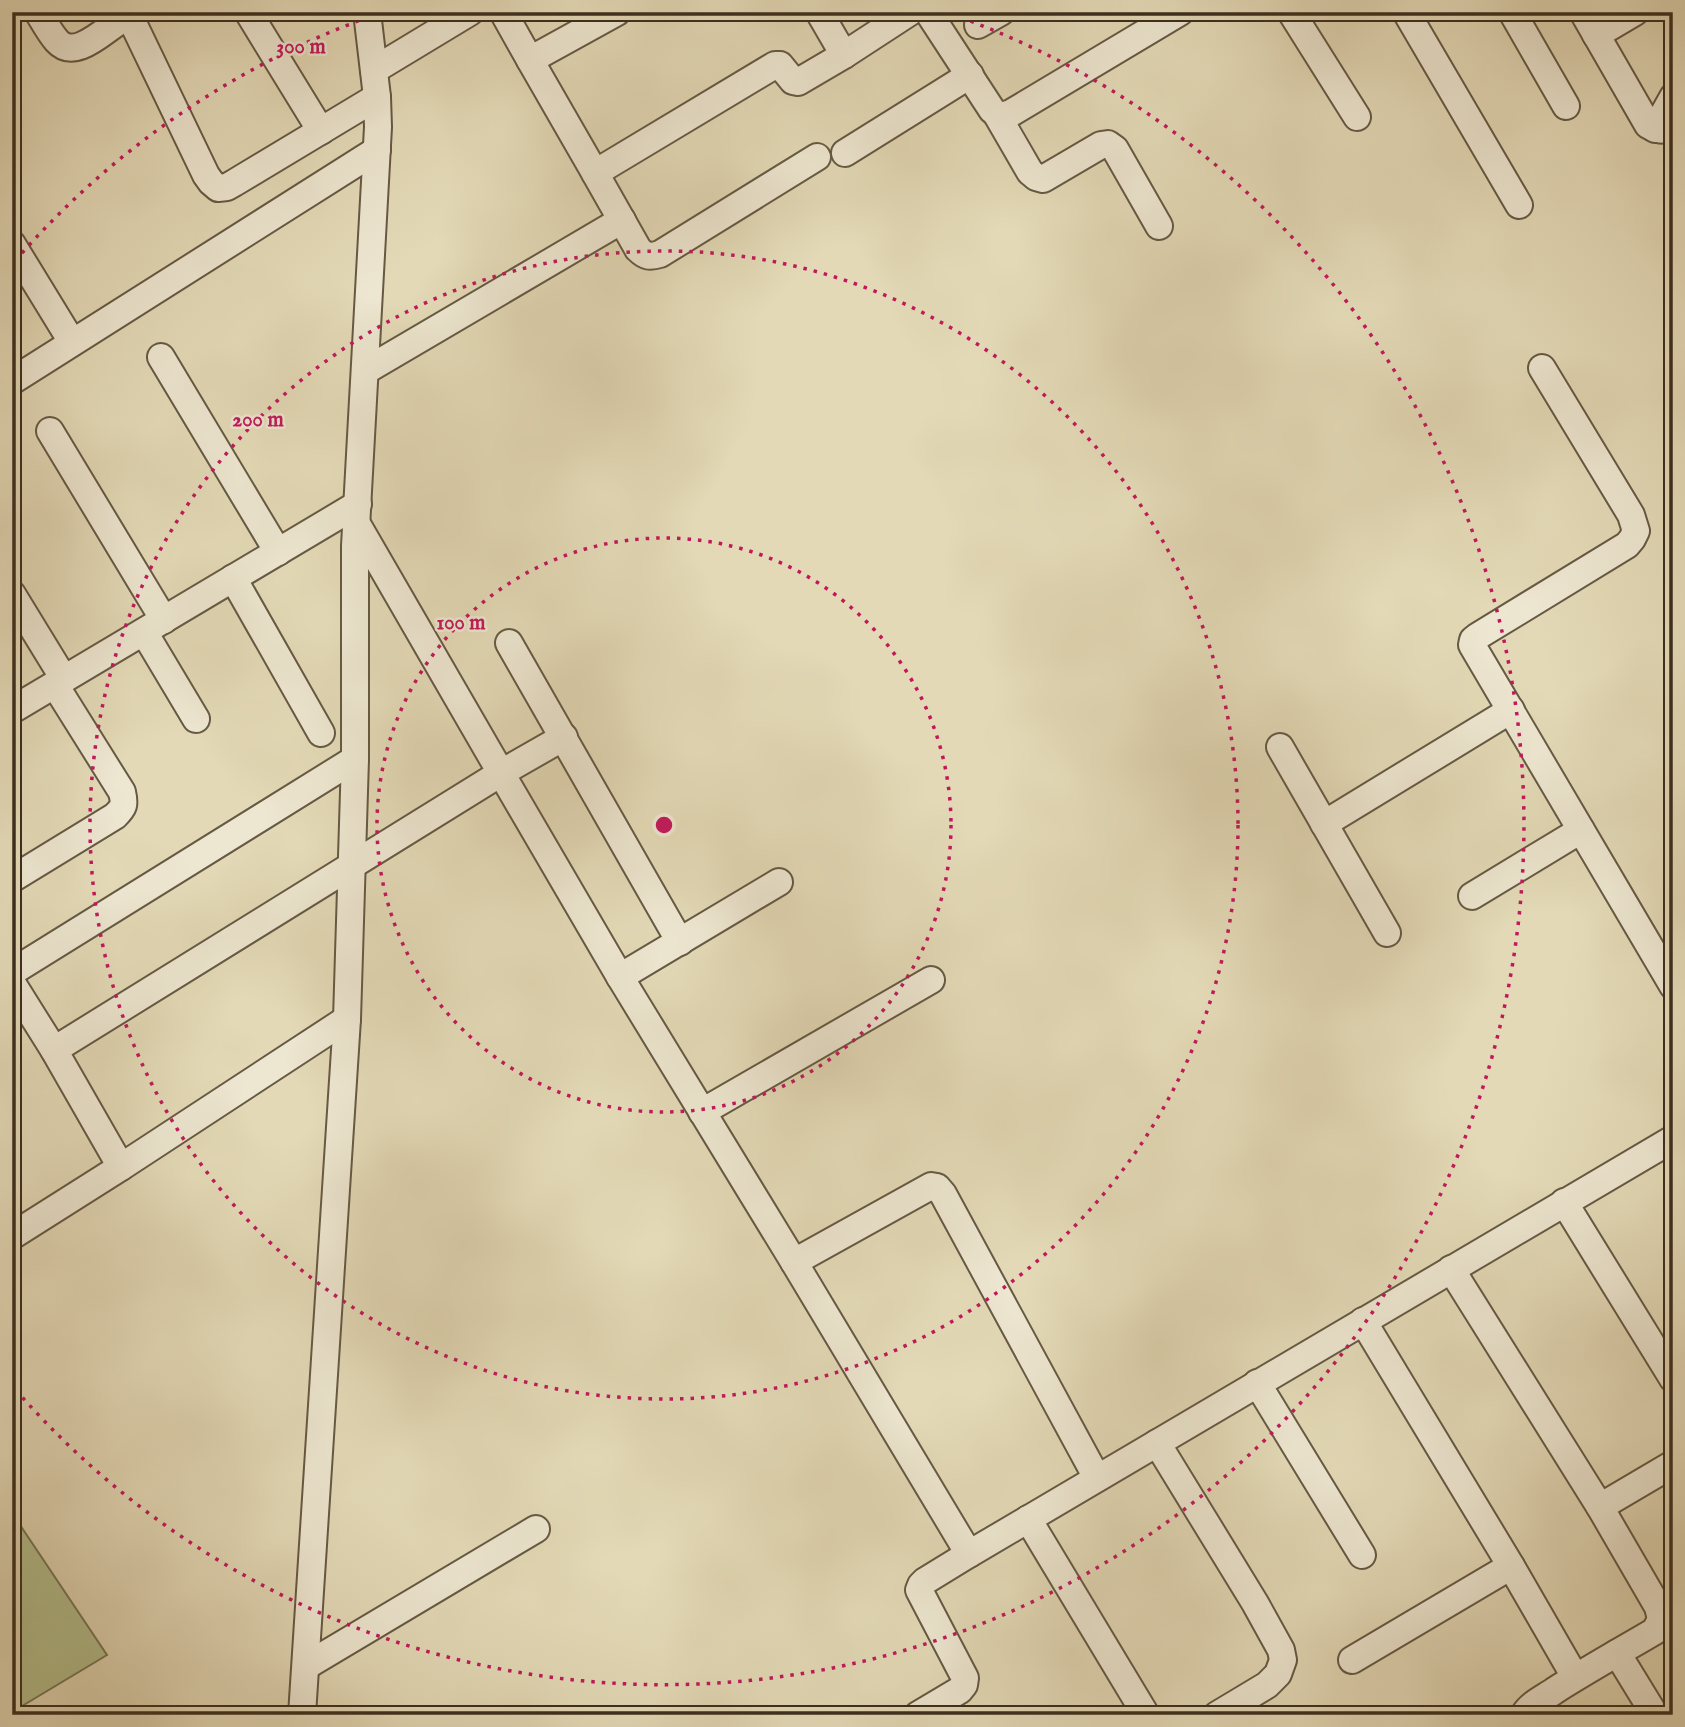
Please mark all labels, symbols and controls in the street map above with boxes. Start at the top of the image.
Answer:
text: 300 m [276,34,326,61]
text: 200 m [232,407,284,434]
text: 100 m [436,610,486,637]
centre of rings [652,813,676,837]

